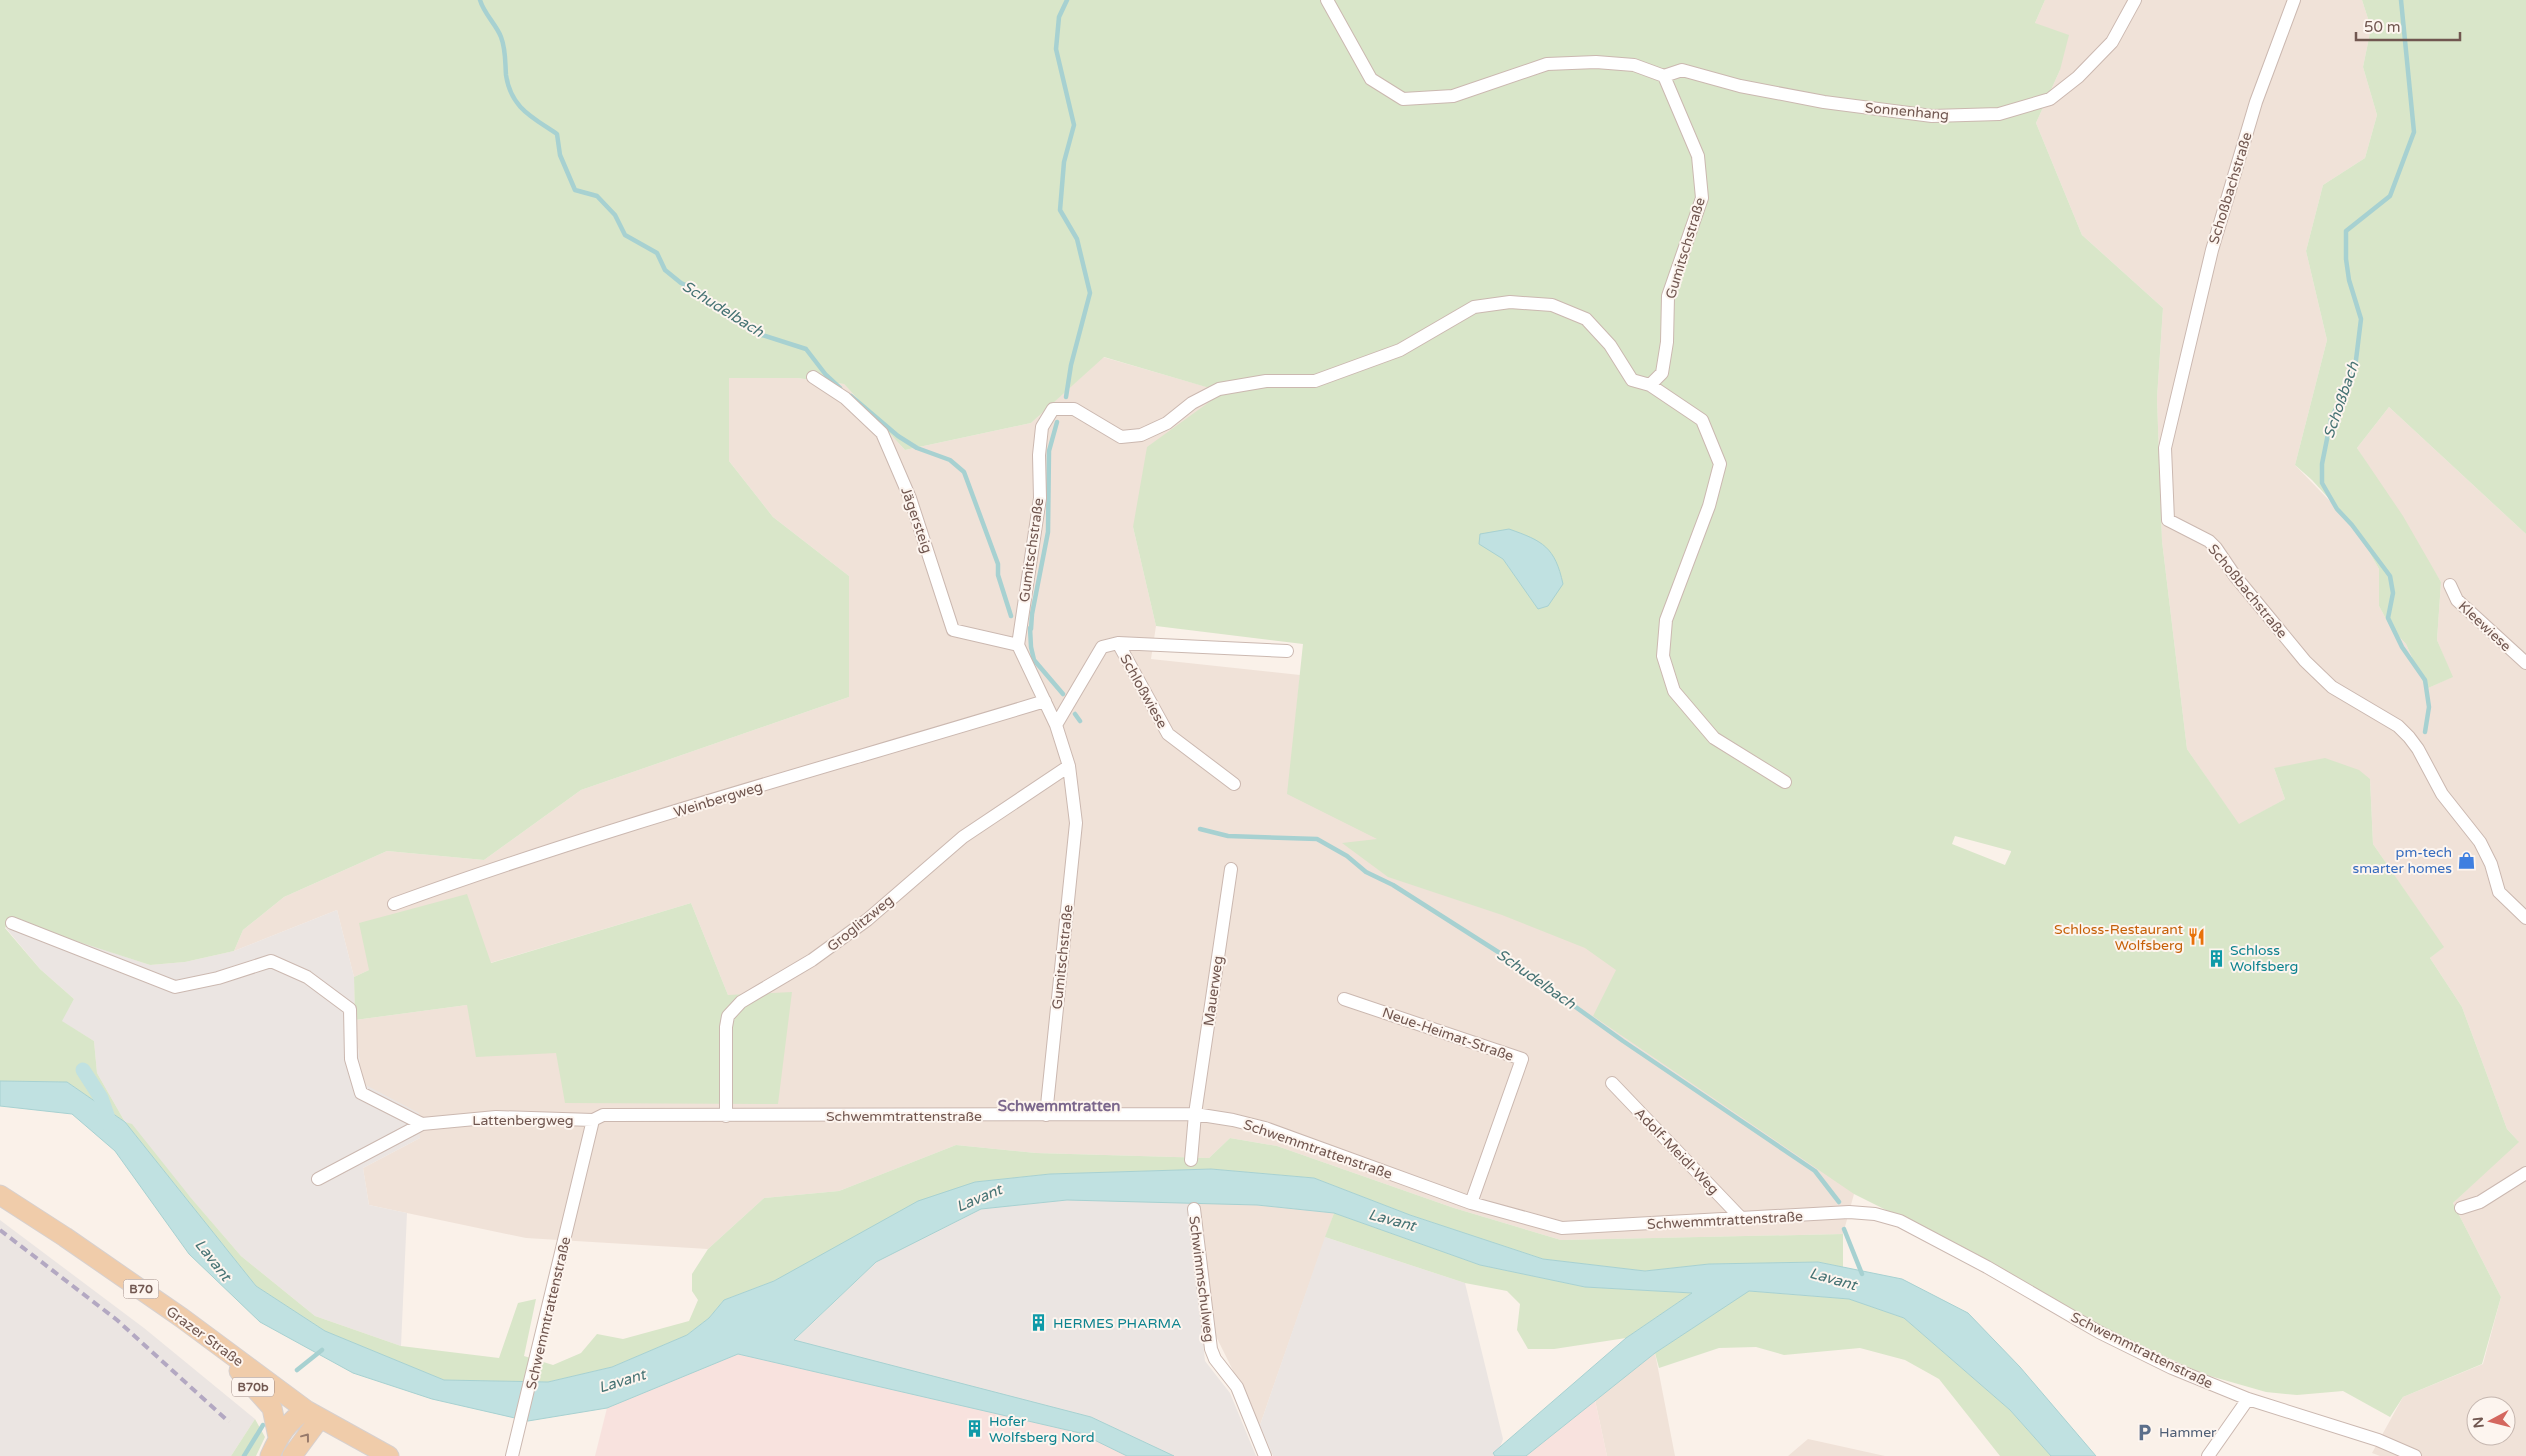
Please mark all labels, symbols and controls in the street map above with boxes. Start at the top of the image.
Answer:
scale bar [2356,10,2460,42]
text: 50 m [2364,18,2401,36]
street label: Sonnenhang [1864,99,1950,124]
street label: Schoßbachstraße [2205,130,2256,246]
street label: Gumitschstraße [1662,195,1709,301]
water label: Schudelbach [679,277,768,342]
water label: Schoßbach [2320,359,2363,441]
street label: Jägersteig [897,485,936,555]
street label: Gumitschstraße [1016,497,1047,603]
street label: Schoßbachstraße [2205,541,2291,642]
street label: Kleewiese [2455,598,2515,655]
street label: Schloßwiese [1116,651,1171,731]
street label: Weinbergweg [672,778,765,821]
place label: pm-tech smarter homes [2352,844,2452,877]
shop icon: pm-tech smarter homes [2456,850,2476,870]
street label: Groglitzweg [824,892,897,955]
street label: Gumitschstraße [1049,904,1076,1010]
place label: Schloss-Restaurant Wolfsberg [2054,921,2184,954]
restaurant icon: Schloss-Restaurant Wolfsberg [2187,927,2207,947]
place label: Schloss Wolfsberg [2230,942,2298,975]
water label: Schudelbach [1493,945,1580,1013]
building icon: Schloss Wolfsberg [2206,948,2226,968]
street label: Mauerweg [1200,955,1227,1027]
street label: Neue-Heimat-Straße [1380,1004,1516,1065]
district label: Schwemmtratten [998,1097,1120,1115]
street label: Adolf-Meidl-Weg [1631,1104,1722,1198]
street label: Schwemmtrattenstraße [826,1108,982,1125]
street label: Lattenbergweg [472,1112,574,1129]
street label: Schwemmtrattenstraße [1241,1116,1394,1183]
water label: Lavant [953,1179,1007,1216]
water label: Lavant [1367,1205,1420,1235]
street label: Schwemmtrattenstraße [1647,1208,1803,1233]
street label: Schwimmschulweg [1185,1215,1218,1343]
street label: Schwemmtrattenstraße [523,1235,574,1391]
water label: Lavant [191,1236,236,1286]
water label: Lavant [1807,1264,1861,1295]
road number: B70 [124,1280,158,1298]
street label: Grazer Straße [163,1303,247,1370]
street label: Schwemmtrattenstraße [2068,1309,2216,1392]
building icon: HERMES PHARMA [1029,1313,1049,1333]
place label: HERMES PHARMA [1053,1315,1182,1332]
water label: Lavant [596,1365,650,1397]
road number: B70b [232,1378,274,1396]
north arrow [2466,1396,2516,1446]
place label: Hofer Wolfsberg Nord [989,1413,1095,1446]
text: N [2469,1416,2488,1429]
building icon: Hofer Wolfsberg Nord [965,1419,985,1439]
parking icon: Hammer [2135,1422,2155,1442]
place label: Hammer [2159,1424,2217,1441]
one-way arrow [300,1433,309,1443]

